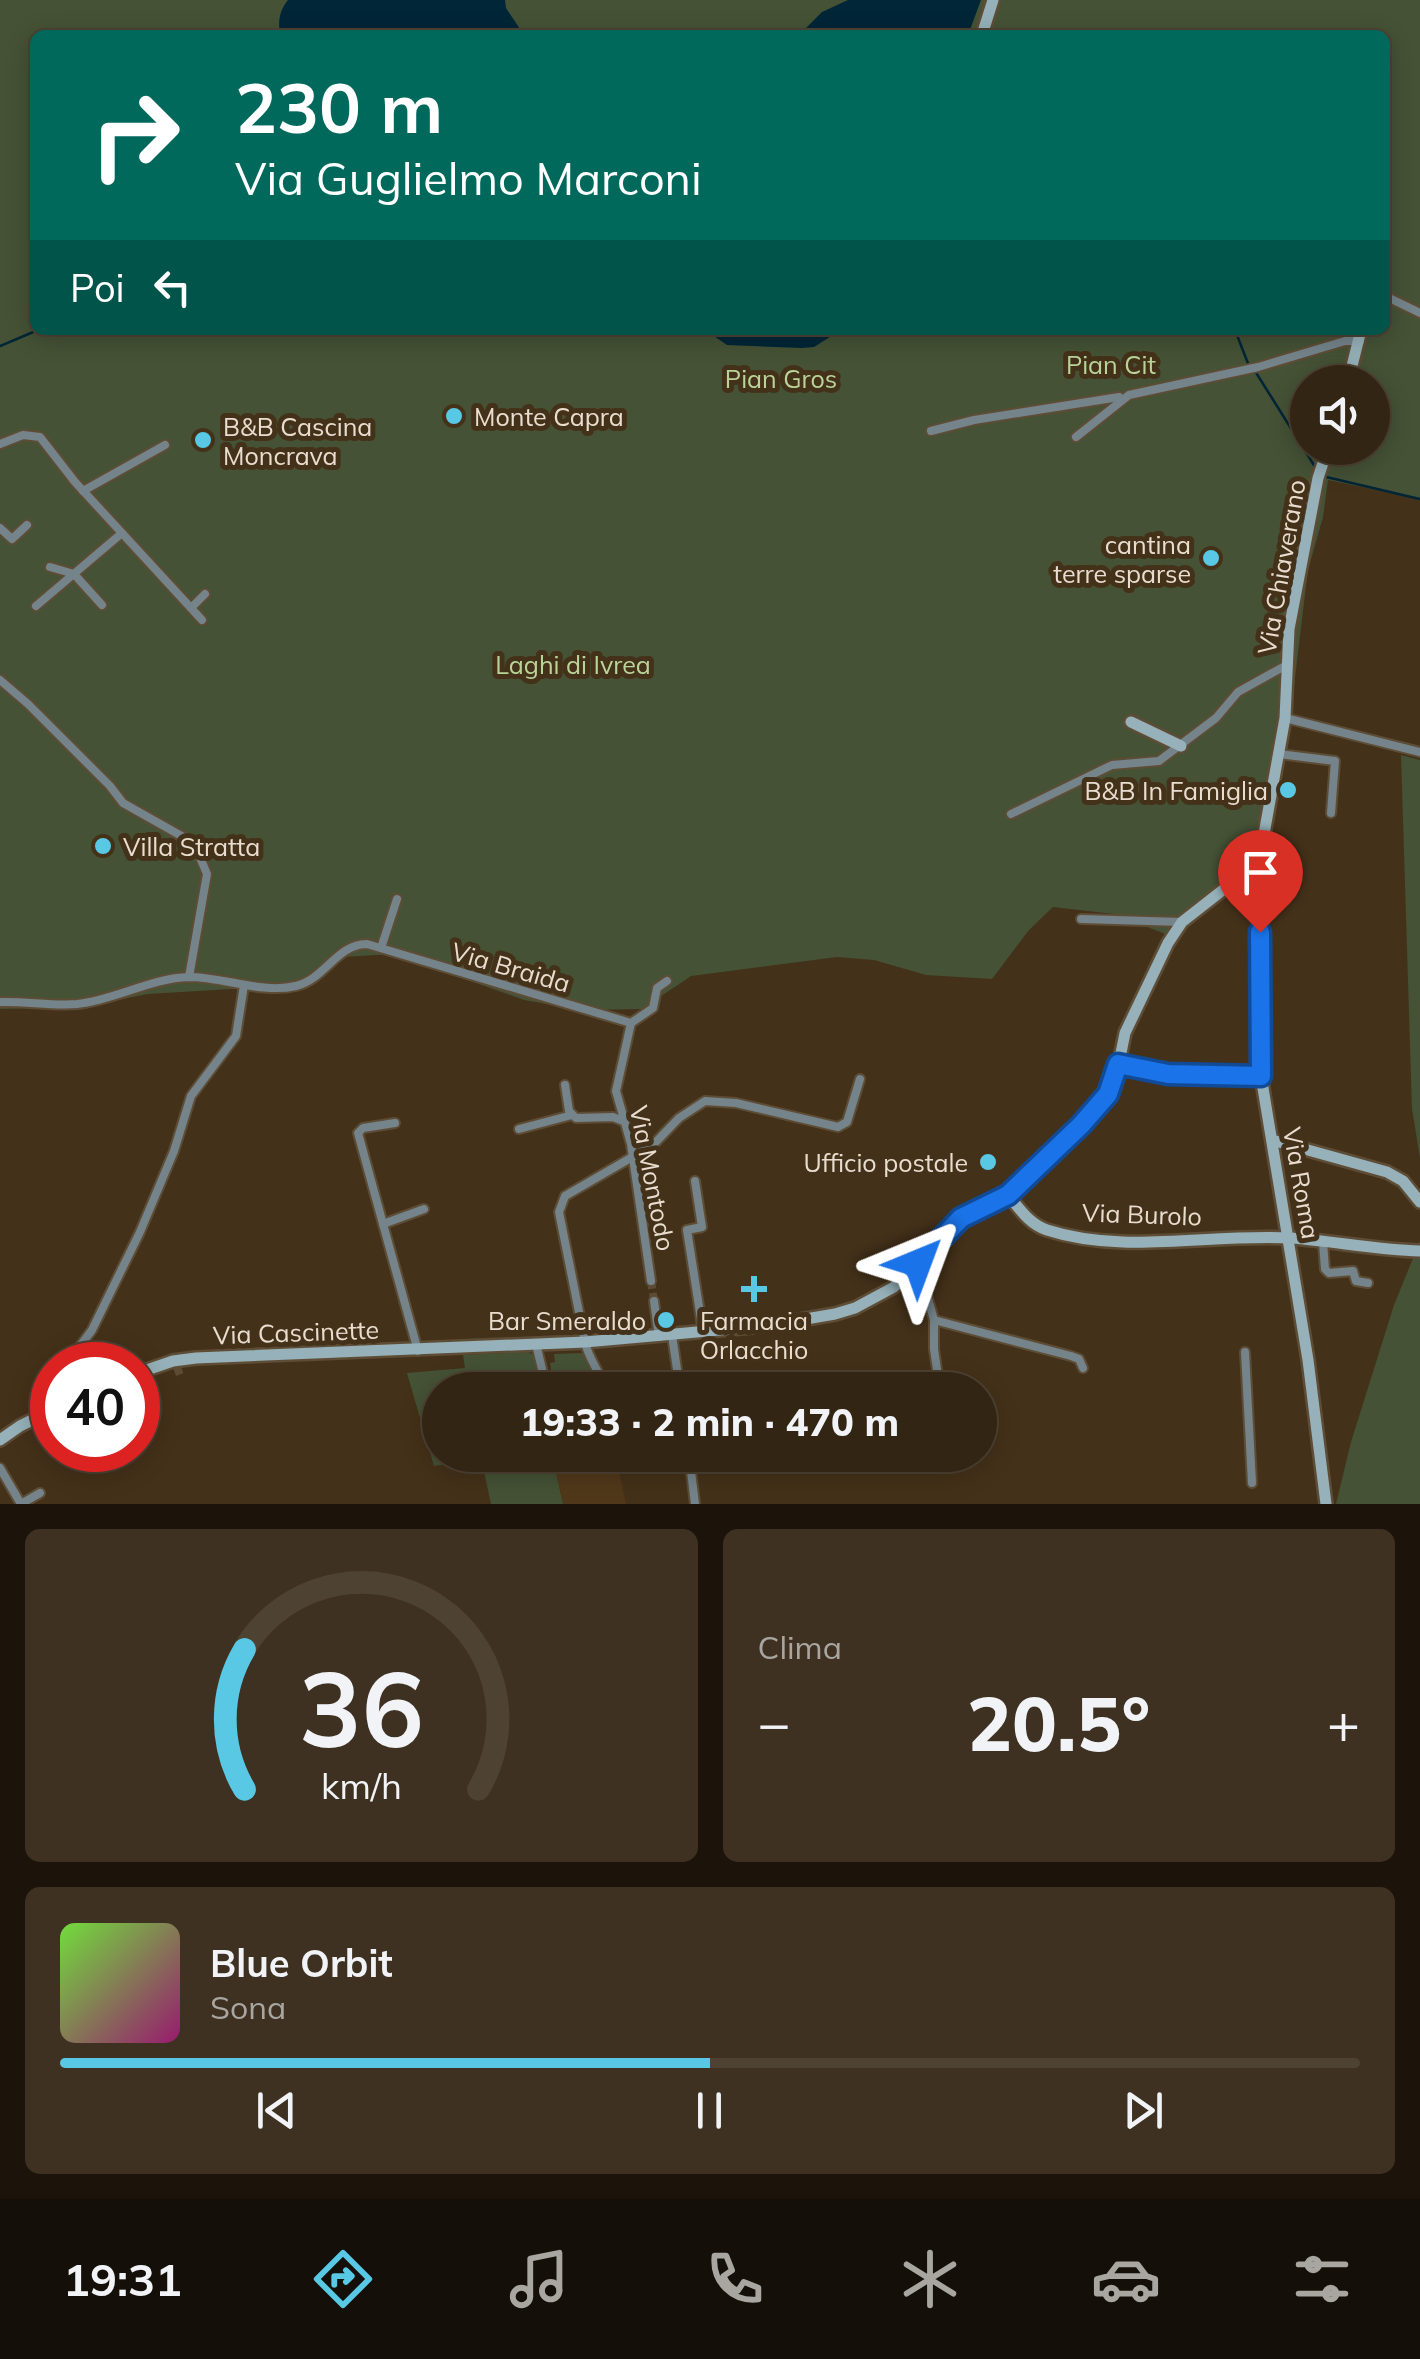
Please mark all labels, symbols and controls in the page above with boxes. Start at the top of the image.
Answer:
text: 230 m [235,63,443,151]
icon: right [70,70,200,200]
text: Via Guglielmo Marconi [235,150,702,206]
icon: left [145,260,200,315]
text: Poi [70,264,125,312]
park label: Pian Cit [1066,349,1156,380]
park label: Pian Gros [725,363,837,394]
map controls [1290,365,1390,465]
button: sound [1290,365,1390,465]
place label: Monte Capra [474,401,624,432]
marker: Monte Capra [443,405,465,427]
place label: B&B Cascina Moncrava [223,411,372,471]
marker: B&B Cascina Moncrava [192,429,214,451]
street label: Via Chiaverano [1250,477,1312,657]
place label: cantina terre sparse [1053,529,1191,589]
marker: cantina terre sparse [1200,547,1222,569]
park label: Laghi di Ivrea [495,649,651,680]
place label: B&B In Famiglia [1085,775,1268,806]
marker: B&B In Famiglia [1277,779,1299,801]
pin [1218,830,1303,933]
place label: Villa Stratta [123,831,260,862]
marker: Villa Stratta [92,835,114,857]
icon: arrive [1233,845,1288,900]
street label: Via Braida [448,935,574,999]
street label: Via Montodo [624,1103,682,1253]
street label: Via Roma [1277,1125,1327,1241]
place label: Ufficio postale [803,1147,968,1178]
marker: Ufficio postale [977,1151,999,1173]
street label: Via Burolo [1082,1196,1202,1232]
position arrow [866,1211,970,1315]
marker: Farmacia Orlacchio [743,1278,765,1300]
place label: Bar Smeraldo [488,1305,646,1336]
place label: Farmacia Orlacchio [700,1305,808,1365]
marker: Bar Smeraldo [655,1309,677,1331]
street label: Via Cascinette [212,1314,380,1350]
speed limit sign: 40 [30,1342,160,1472]
text: 19:33 · 2 min · 470 m [520,1398,899,1446]
text: Clima [758,1627,842,1667]
text: 36 [299,1642,424,1773]
text: 20.5° [967,1676,1150,1770]
text: − [758,1688,791,1757]
text: + [1327,1688,1360,1757]
text: km/h [321,1763,402,1808]
text: Blue Orbit [210,1939,393,1987]
text: Sona [210,1987,286,2027]
icon: previous [249,2083,304,2138]
icon: pause [682,2083,737,2138]
icon: next [1116,2083,1171,2138]
icon: directions [308,2244,378,2314]
icon: music [504,2244,574,2314]
icon: phone [700,2244,770,2314]
icon: climate [895,2244,965,2314]
icon: car [1091,2244,1161,2314]
icon: filters [1287,2244,1357,2314]
text: 19:31 [63,2251,182,2307]

